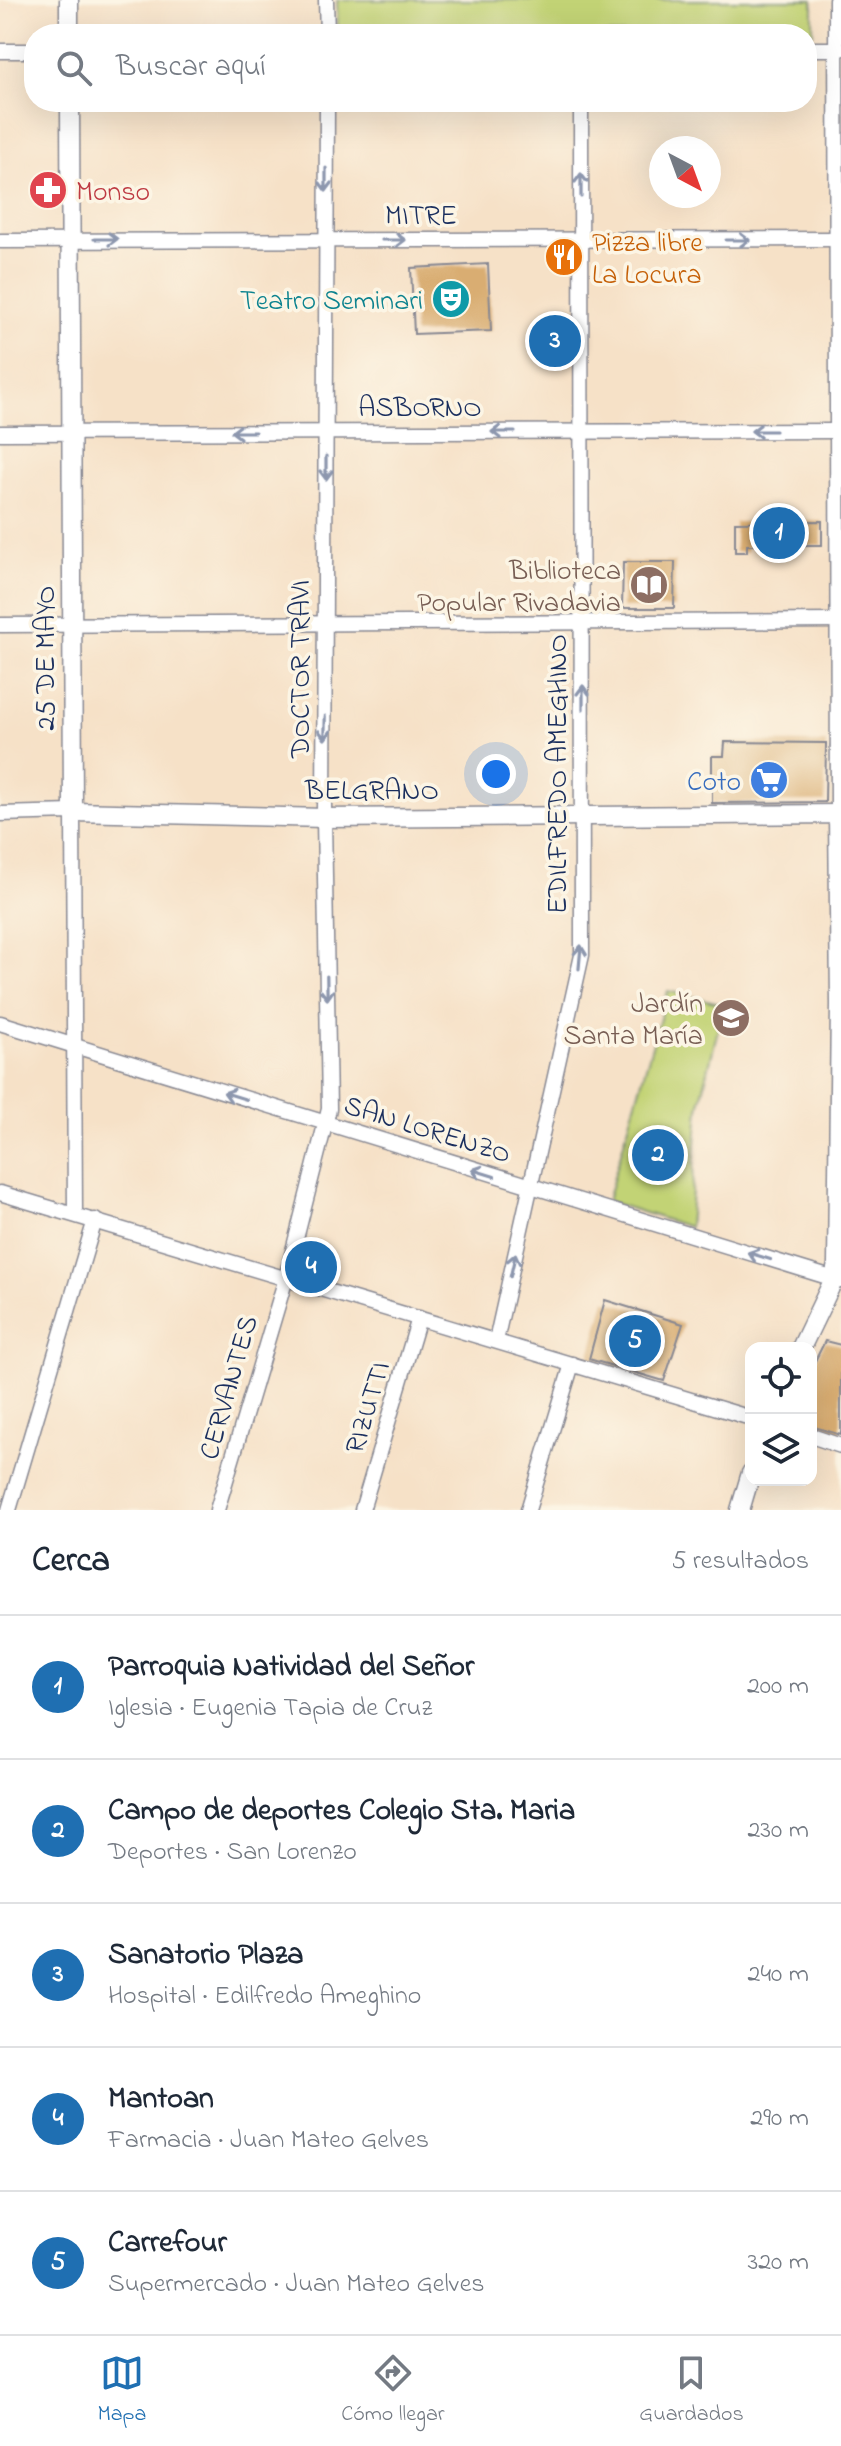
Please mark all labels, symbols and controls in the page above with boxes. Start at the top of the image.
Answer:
search box [24,24,817,112]
icon: search [52,46,96,90]
text: Buscar aquí [116,46,266,90]
north arrow [649,136,721,208]
one-way arrow [318,166,334,193]
pharmacy icon: Monso [27,169,69,211]
one-way arrow [573,172,589,199]
place label: Monso [76,173,150,214]
street label: MITRE [385,197,457,238]
place label: Pizza libre La Locura [592,224,703,297]
one-way arrow [92,231,119,247]
one-way arrow [380,232,407,247]
one-way arrow [724,232,751,248]
restaurant icon: Pizza libre La Locura [543,236,585,278]
theatre icon: Teatro Seminari [430,278,472,320]
place label: Teatro Seminari [240,282,423,323]
pin: 3 [529,311,581,371]
street label: ASBORNO [358,389,482,430]
one-way arrow [750,423,777,439]
one-way arrow [230,424,257,440]
one-way arrow [490,424,517,439]
one-way arrow [318,454,334,481]
pin: 1 [753,503,805,563]
place label: Biblioteca Popular Rivadavia [417,552,621,625]
library icon: Biblioteca Popular Rivadavia [628,564,670,606]
street label: DOCTOR TRAVI [282,580,323,759]
street label: 25 DE MAYO [27,586,68,731]
street label: EDILFREDO AMEGHINO [539,634,580,914]
one-way arrow [575,684,591,711]
one-way arrow [317,714,333,741]
your location [476,754,516,794]
supermarket icon: Coto [748,759,790,801]
place label: Coto [687,763,741,804]
street label: BELGRANO [304,772,439,813]
one-way arrow [573,944,588,971]
one-way arrow [319,974,335,1001]
place label: Jardín Santa María [564,985,703,1058]
school or university icon: Jardín Santa María [710,997,752,1039]
street label: SAN LORENZO [338,1086,516,1176]
one-way arrow [223,1087,248,1102]
pin: 2 [632,1125,684,1185]
one-way arrow [471,1165,497,1180]
pin: 4 [285,1237,337,1297]
one-way arrow [747,1248,773,1263]
one-way arrow [506,1253,521,1279]
street label: CERVANTES [190,1311,270,1465]
pin: 5 [609,1311,661,1371]
map controls [745,1342,817,1486]
button: locate [745,1342,817,1414]
street label: RIZUTTI [336,1357,403,1459]
button: layers [745,1414,817,1486]
text: Cerca [32,1537,110,1587]
text: 5 resultados [671,1543,809,1581]
text: Parroquia Natividad del Señor [108,1646,474,1690]
text: 1 [54,1668,62,1706]
text: 200 m [747,1668,809,1706]
text: Iglesia · Eugenia Tapia de Cruz [108,1690,432,1728]
text: Campo de deportes Colegio Sta. Maria [108,1790,575,1834]
text: 2 [52,1812,64,1850]
text: 230 m [747,1812,809,1850]
text: Deportes · San Lorenzo [108,1834,357,1872]
text: Sanatorio Plaza [108,1934,304,1978]
text: 3 [53,1956,63,1994]
text: 240 m [747,1956,809,1994]
text: Hospital · Edilfredo Ameghino [108,1978,421,2016]
text: Mantoan [108,2078,214,2122]
text: 4 [53,2100,63,2138]
text: 290 m [750,2100,809,2138]
text: Farmacia · Juan Mateo Gelves [108,2122,429,2160]
text: Carrefour [108,2222,227,2266]
text: 5 [51,2244,65,2282]
text: 320 m [747,2244,809,2282]
text: Supermercado · Juan Mateo Gelves [108,2266,485,2304]
tab: Mapa [97,2351,146,2431]
tab: Cómo llegar [341,2351,445,2431]
tab: Guardados [639,2351,744,2431]

